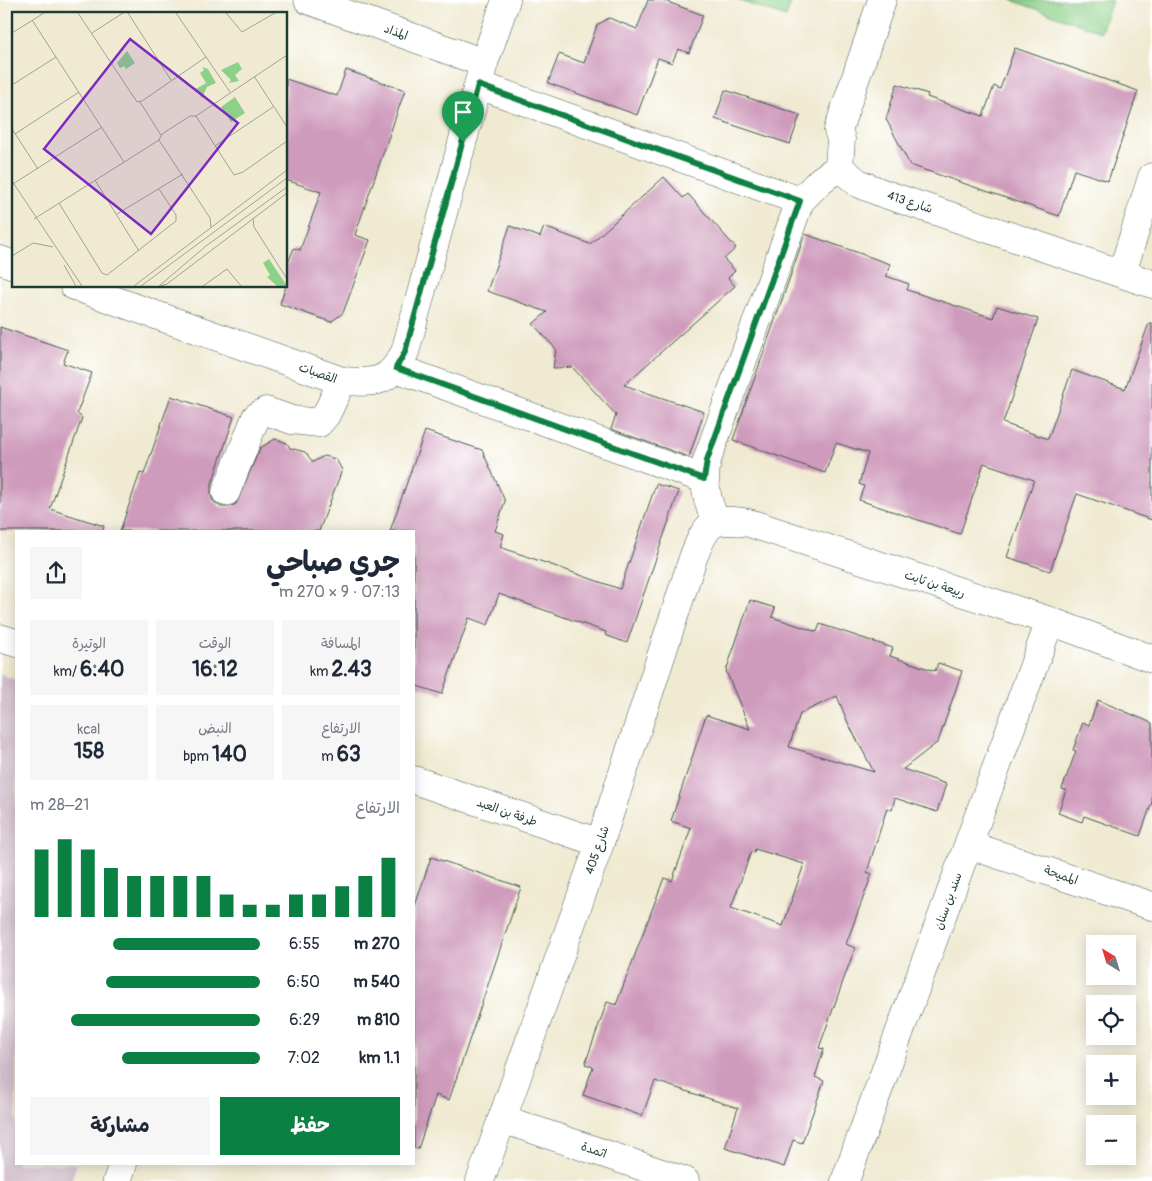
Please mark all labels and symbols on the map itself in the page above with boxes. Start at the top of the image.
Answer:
inset map [12,12,288,288]
street label: المذاد [382,21,410,44]
pin [442,91,484,142]
street label: شارع 413 [885,188,934,218]
street label: القصبات [297,360,339,387]
street label: ربيعة بن ثابت [903,568,967,601]
street label: طرفة بن العبد [475,795,539,830]
street label: شارع 405 [582,824,614,877]
street label: المميحة [1042,863,1080,888]
street label: سند بن سنان [931,870,966,932]
north arrow [1086,935,1136,985]
street label: اثمدة [579,1139,609,1162]

